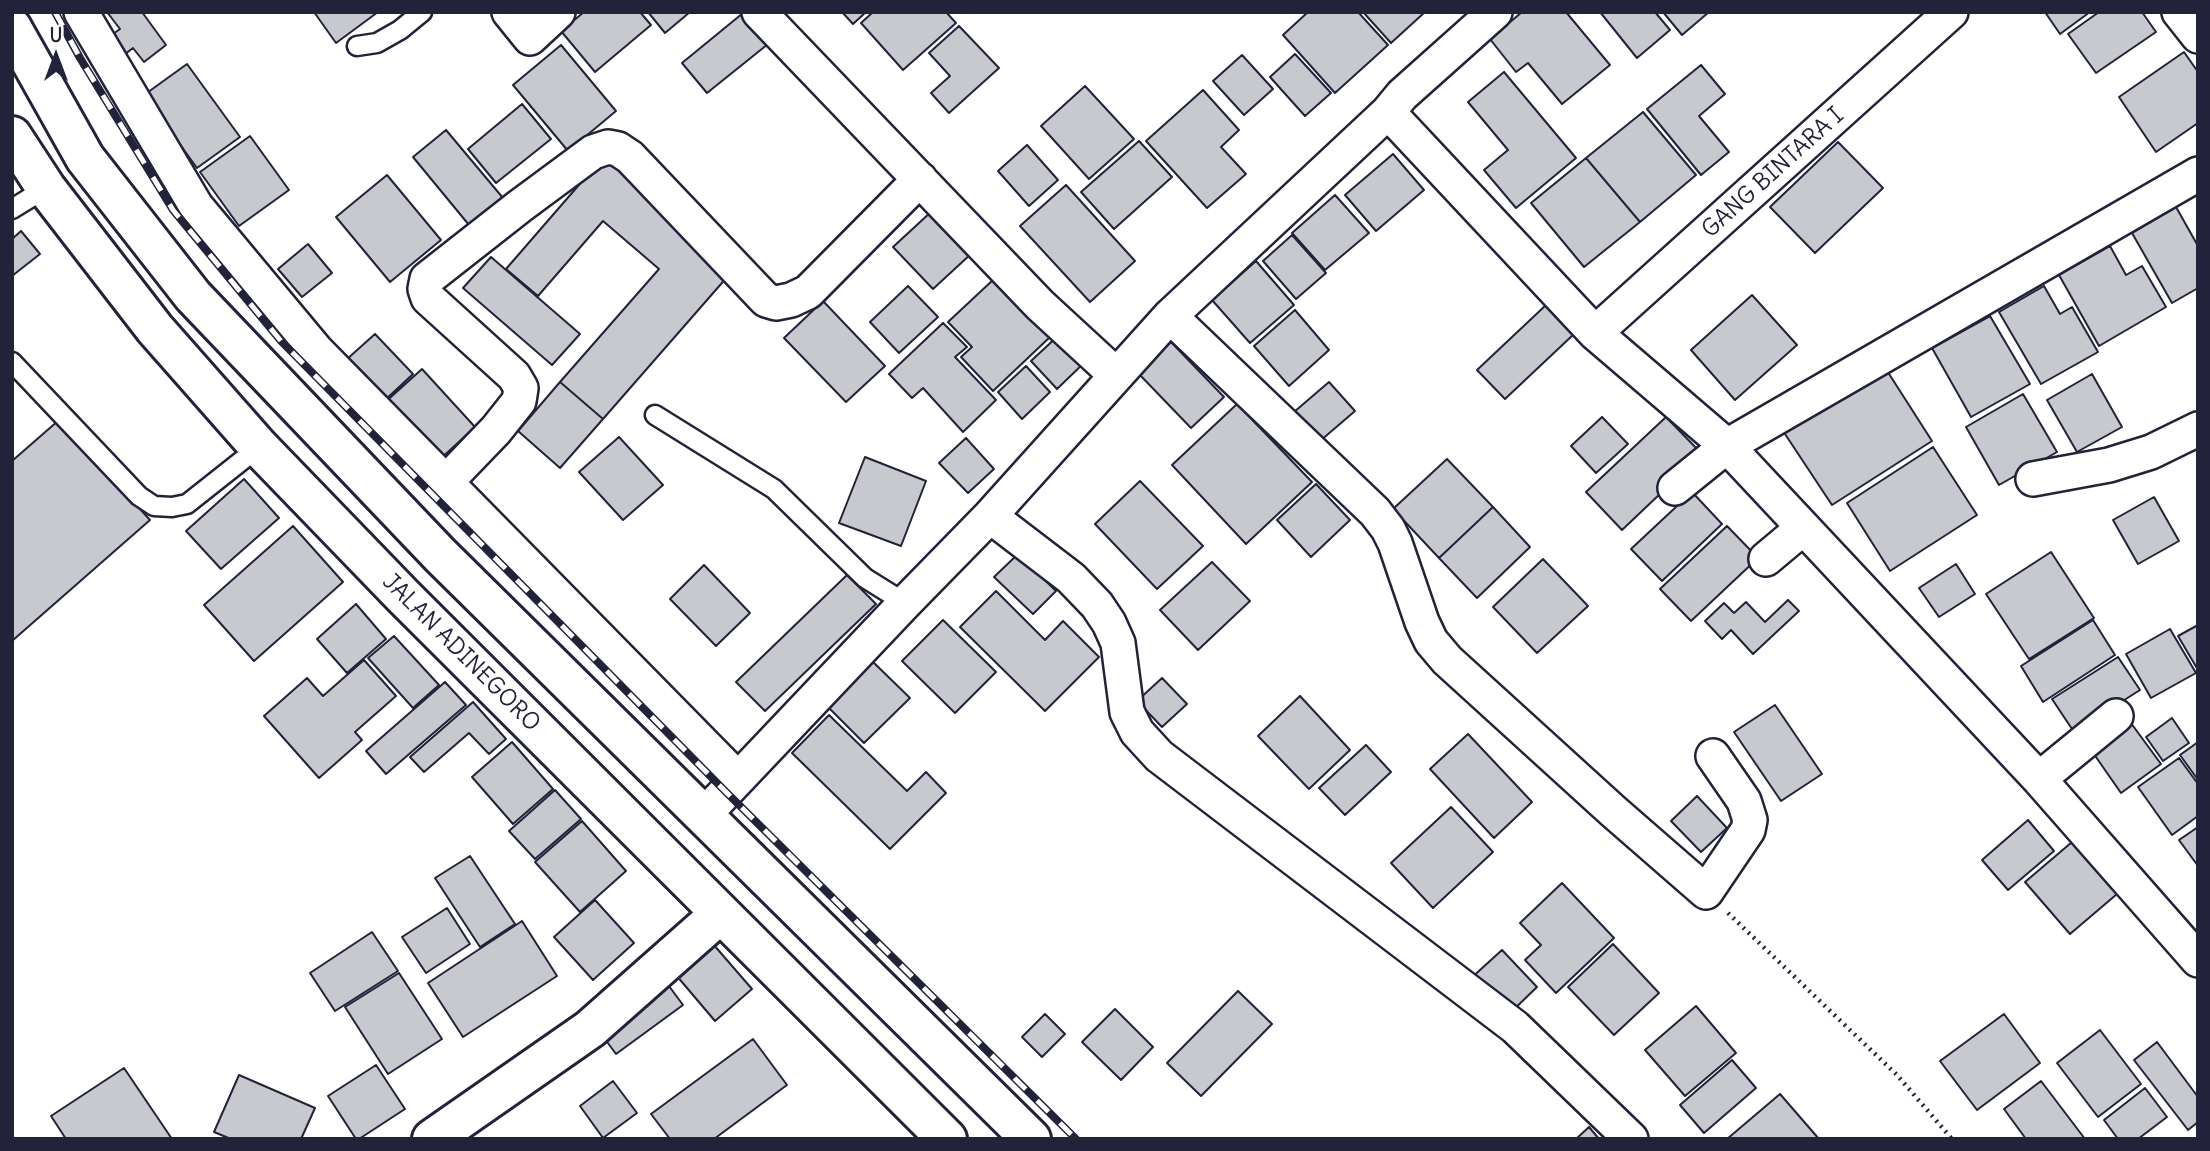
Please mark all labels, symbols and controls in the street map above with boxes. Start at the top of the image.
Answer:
north arrow [21,21,91,91]
text: U [50,23,62,47]
street label: GANG BINTARA I [1697,102,1849,244]
street label: JALAN ADINEGORO [376,568,546,738]

